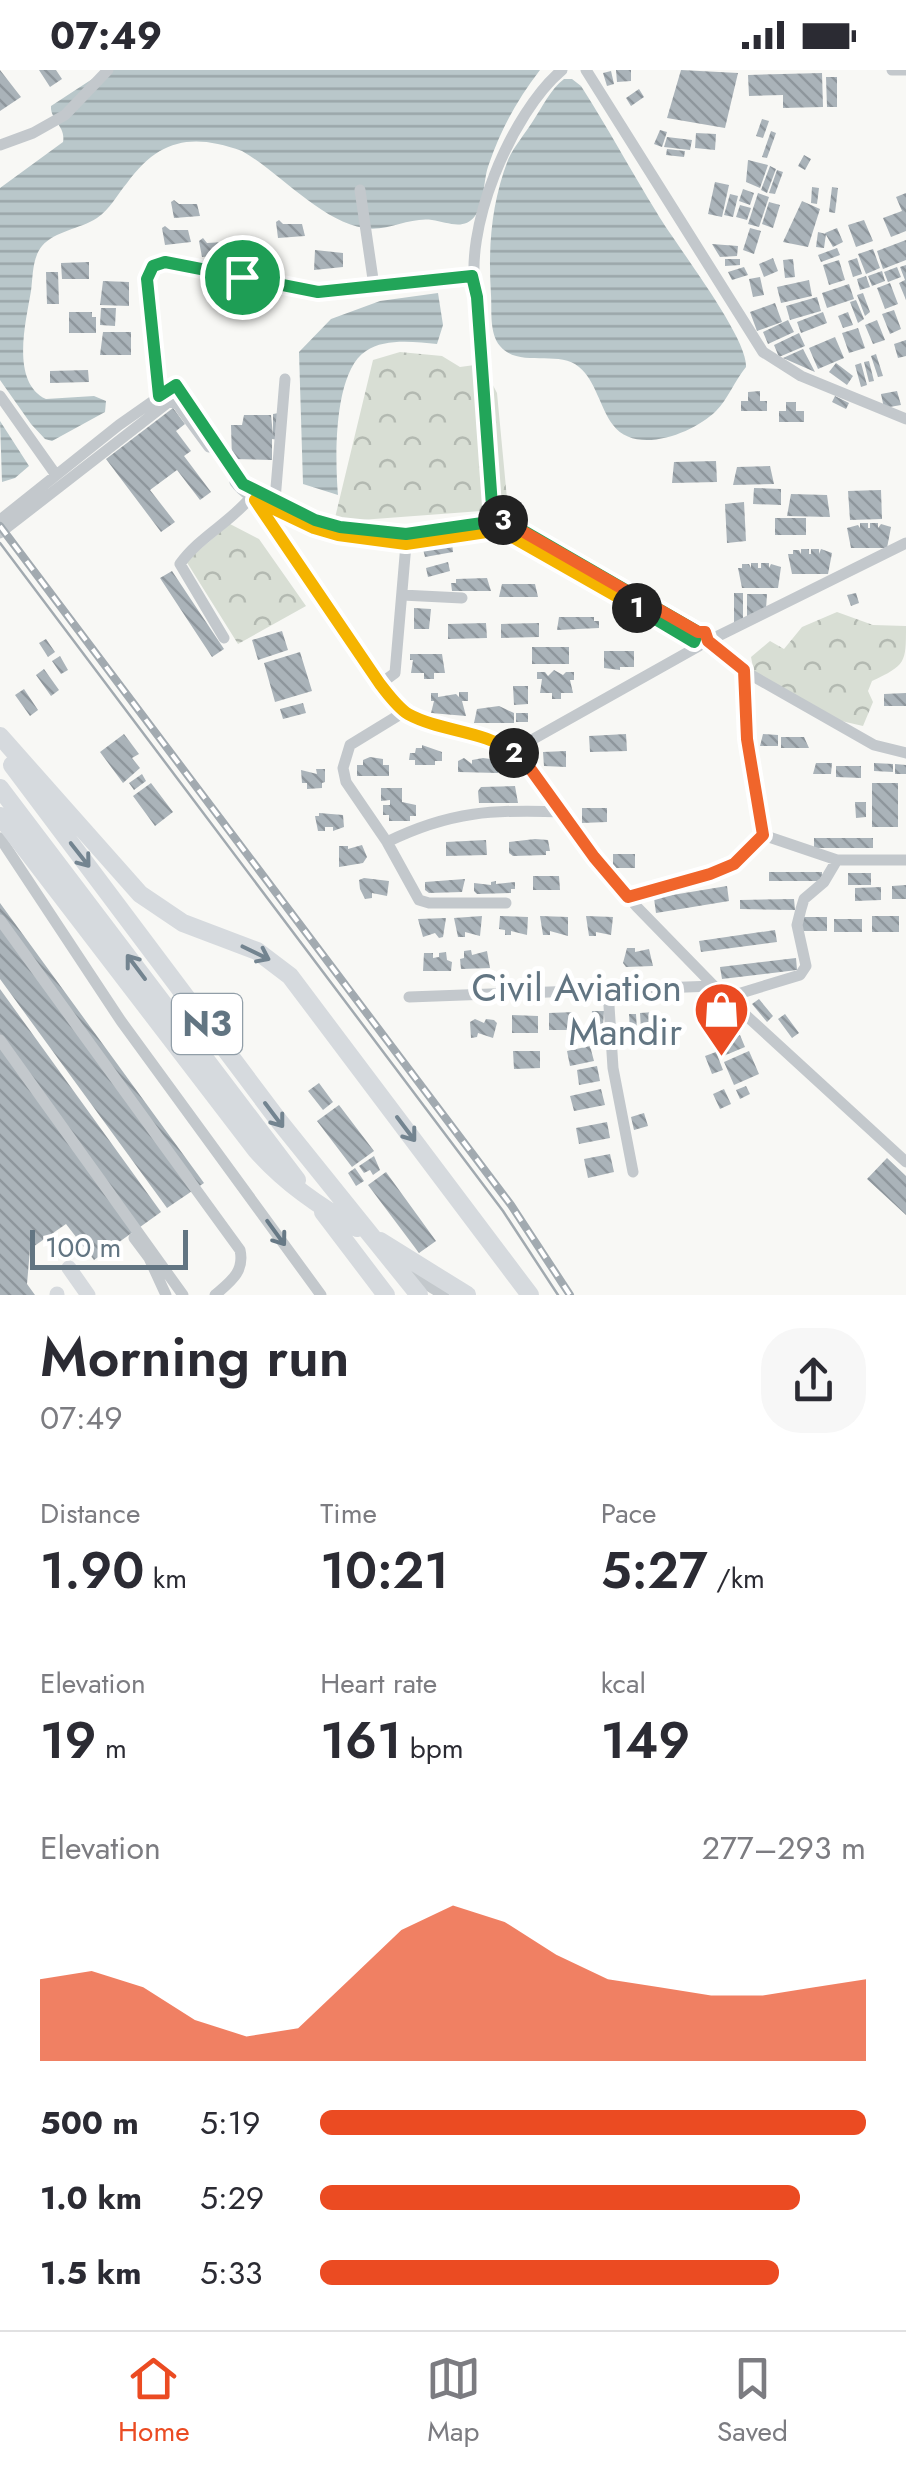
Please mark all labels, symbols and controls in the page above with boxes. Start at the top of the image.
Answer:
text: 07:49 [50,8,162,63]
pin [200,235,285,320]
icon: arrive [215,250,270,305]
pin: 3 [478,495,528,545]
text: 3 [494,499,512,540]
pin: 1 [612,583,662,633]
text: 1 [630,587,644,628]
pin: 2 [489,728,539,778]
text: 2 [505,732,523,773]
one-way arrow [68,841,90,867]
one-way arrow [241,944,271,963]
one-way arrow [126,954,147,981]
place label: Civil Aviation Mandir [472,960,682,1059]
shop icon: Civil Aviation Mandir [691,980,751,1059]
road number: N3 [172,994,242,1054]
one-way arrow [264,1101,285,1128]
one-way arrow [396,1115,417,1142]
one-way arrow [265,1219,286,1246]
scale bar [30,1225,188,1270]
text: 100 m [45,1227,121,1268]
text: Morning run [40,1317,350,1397]
button: share [761,1328,866,1433]
text: 07:49 [40,1395,123,1441]
text: Distance [40,1493,140,1534]
text: Time [320,1493,377,1534]
text: Pace [601,1493,656,1534]
text: 1.90 [40,1534,144,1607]
text: 10:21 [320,1534,449,1607]
text: 5:27 [601,1534,708,1607]
text: km [144,1558,187,1599]
text: /km [708,1558,765,1599]
text: Elevation [40,1663,146,1704]
text: Heart rate [320,1663,437,1704]
text: kcal [601,1663,646,1704]
text: 19 [40,1704,97,1777]
text: 161 [320,1704,401,1777]
text: 149 [601,1704,690,1777]
text: m [97,1728,127,1769]
text: bpm [401,1728,464,1769]
text: Elevation [40,1825,161,1871]
text: 277–293 m [702,1825,866,1871]
text: 500 m [40,2100,139,2146]
text: 5:19 [200,2100,260,2146]
text: 1.0 km [40,2175,142,2221]
text: 5:29 [200,2175,264,2221]
text: 1.5 km [40,2250,142,2296]
text: 5:33 [200,2250,263,2296]
tab: Home [118,2351,190,2452]
tab: Map [426,2351,481,2452]
tab: Saved [717,2351,788,2452]

